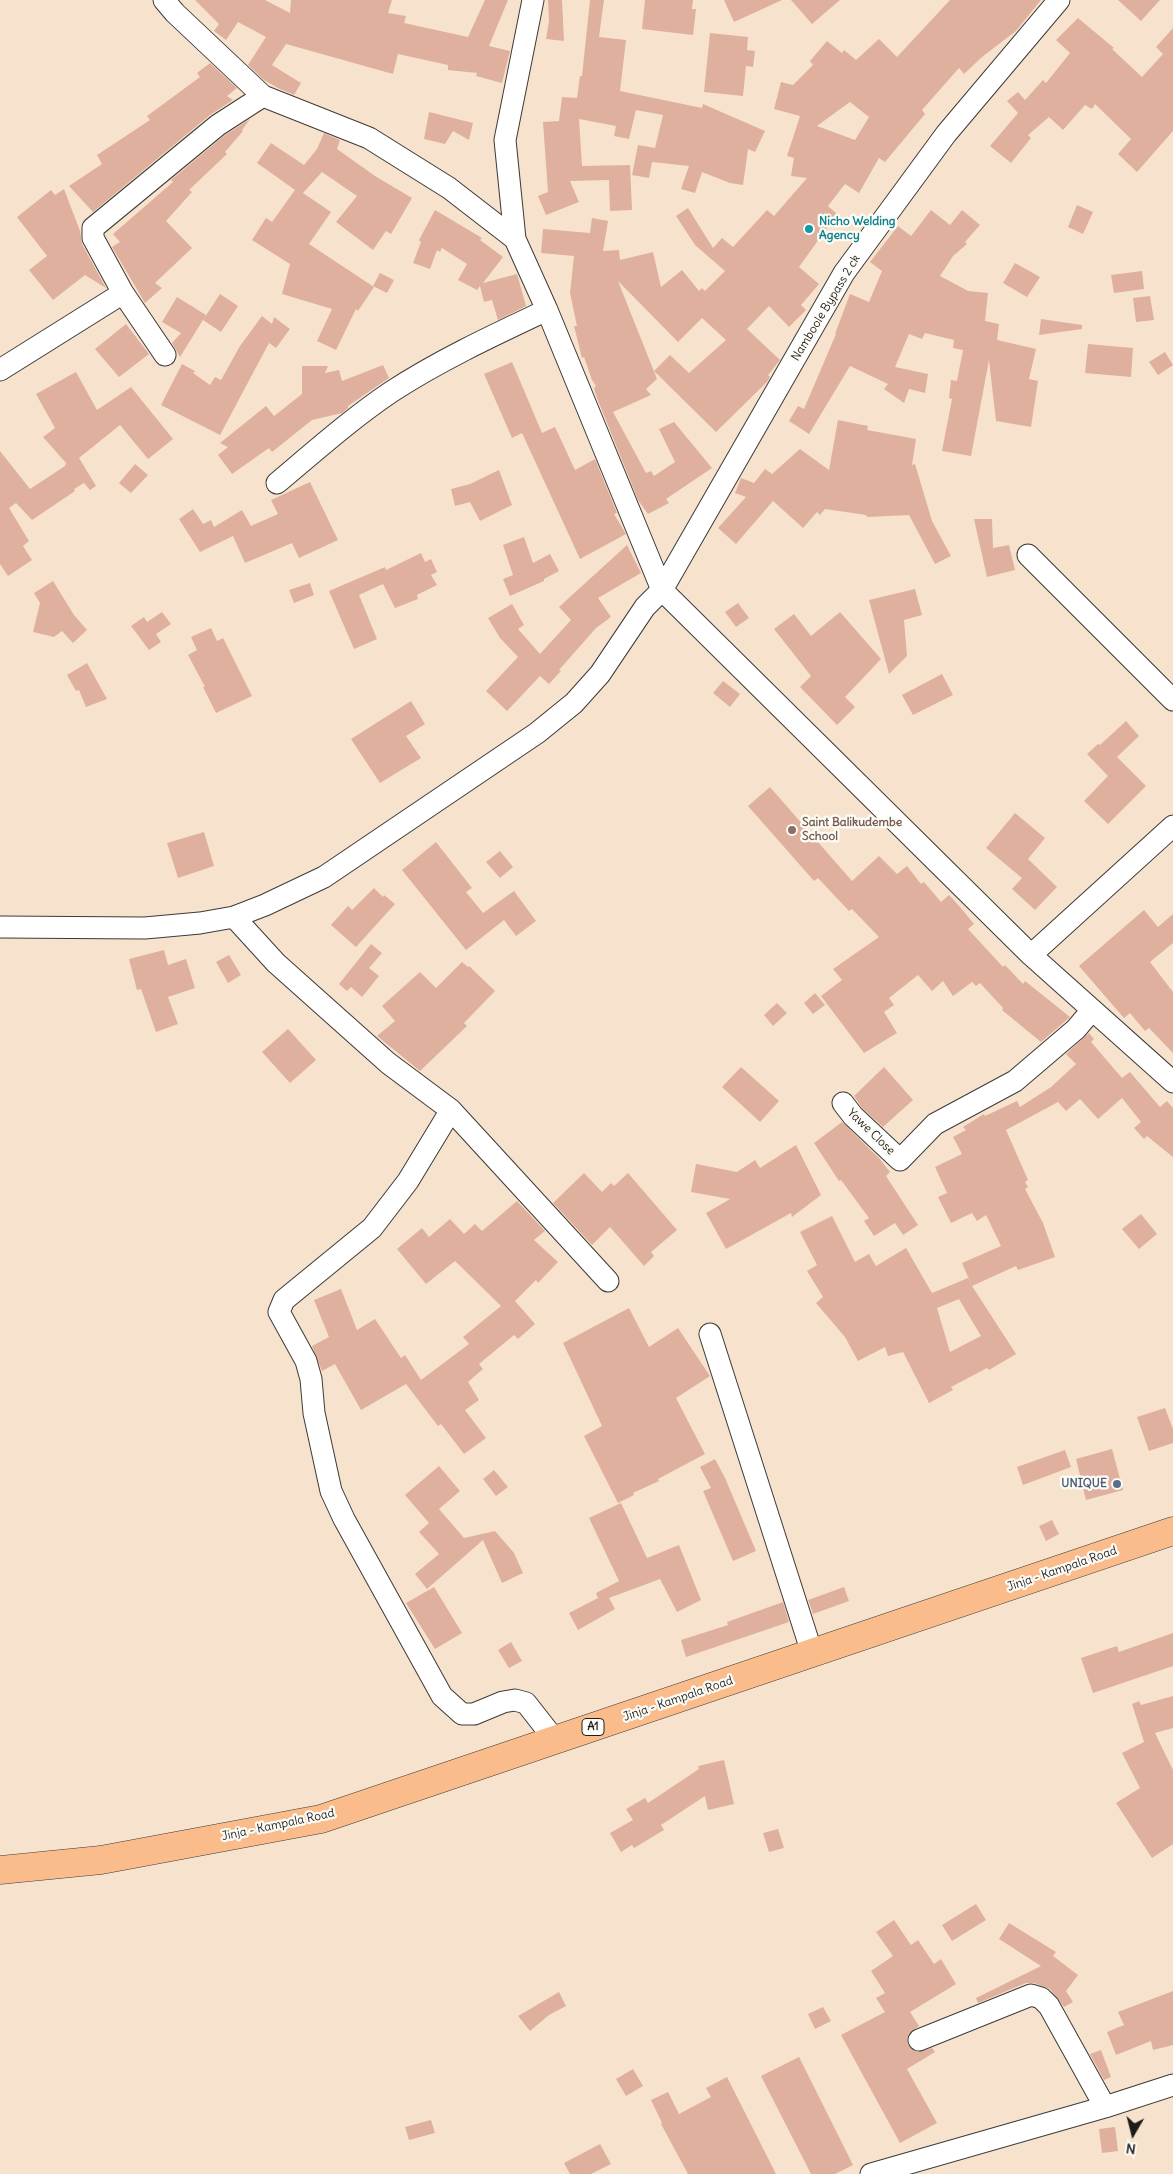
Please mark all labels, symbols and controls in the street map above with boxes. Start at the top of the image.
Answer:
place label: Nicho Welding Agency [819,215,896,243]
marker: Nicho Welding Agency [803,223,815,235]
street label: Namboole Bypass 2 ck [789,252,863,364]
place label: Saint Balikudembe School [802,816,902,844]
marker: Saint Balikudembe School [786,824,798,836]
street label: Yawe Close [844,1106,898,1158]
place label: UNIQUE [1061,1477,1107,1491]
marker: UNIQUE [1111,1478,1123,1490]
street label: Jinja - Kampala Road [1005,1543,1119,1595]
street label: Jinja - Kampala Road [621,1673,735,1725]
road number: A1 [582,1718,604,1735]
street label: Jinja - Kampala Road [220,1806,336,1844]
north arrow [1108,2109,1158,2159]
text: N [1125,2139,1137,2158]

